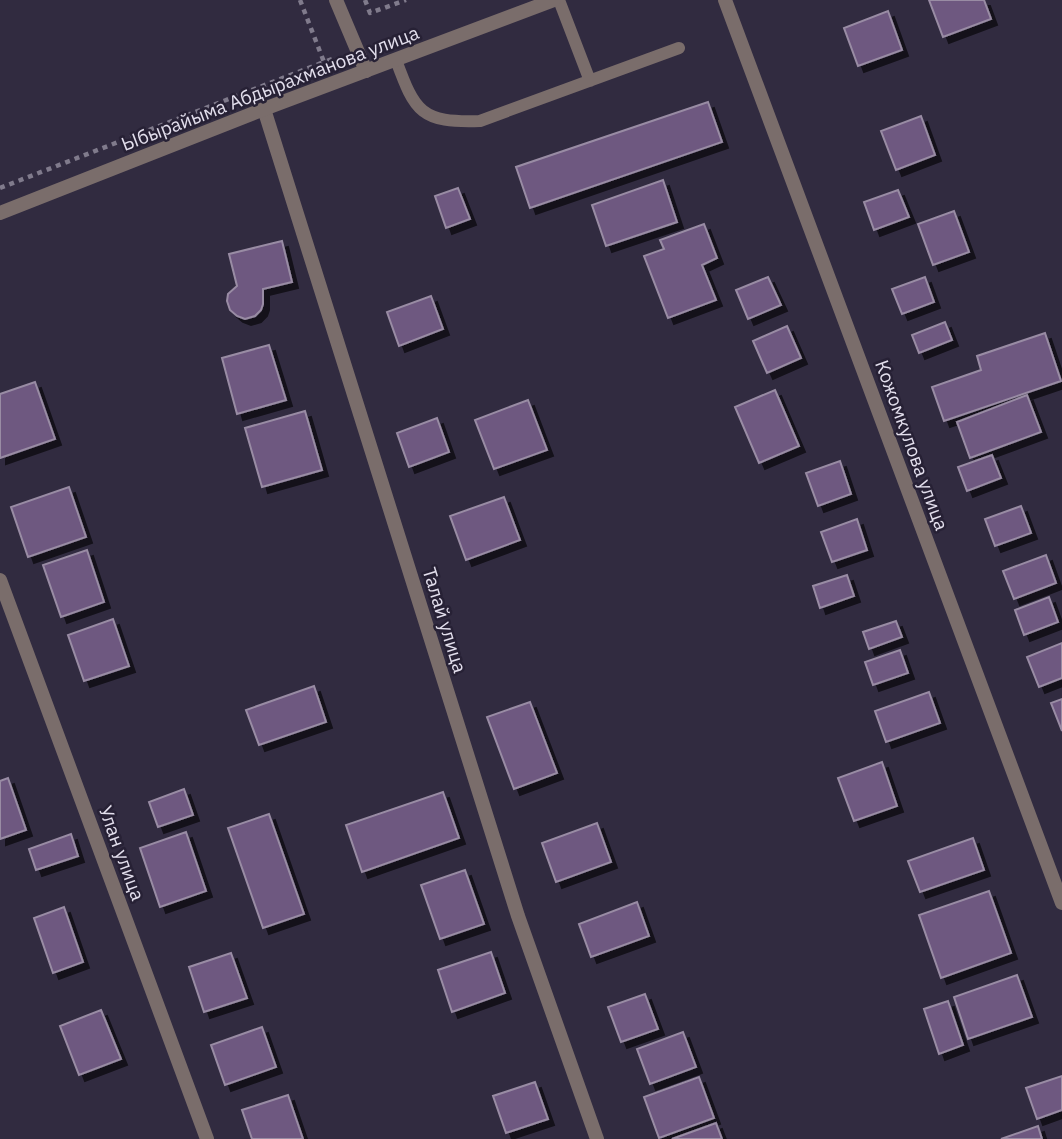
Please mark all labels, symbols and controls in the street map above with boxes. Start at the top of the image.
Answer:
street label: Ыбырайыма Абдырахманова улица [118,20,422,156]
street label: Кожомкулова улица [870,357,954,533]
street label: Талай улица [418,564,472,676]
street label: Улан улица [94,802,150,904]

